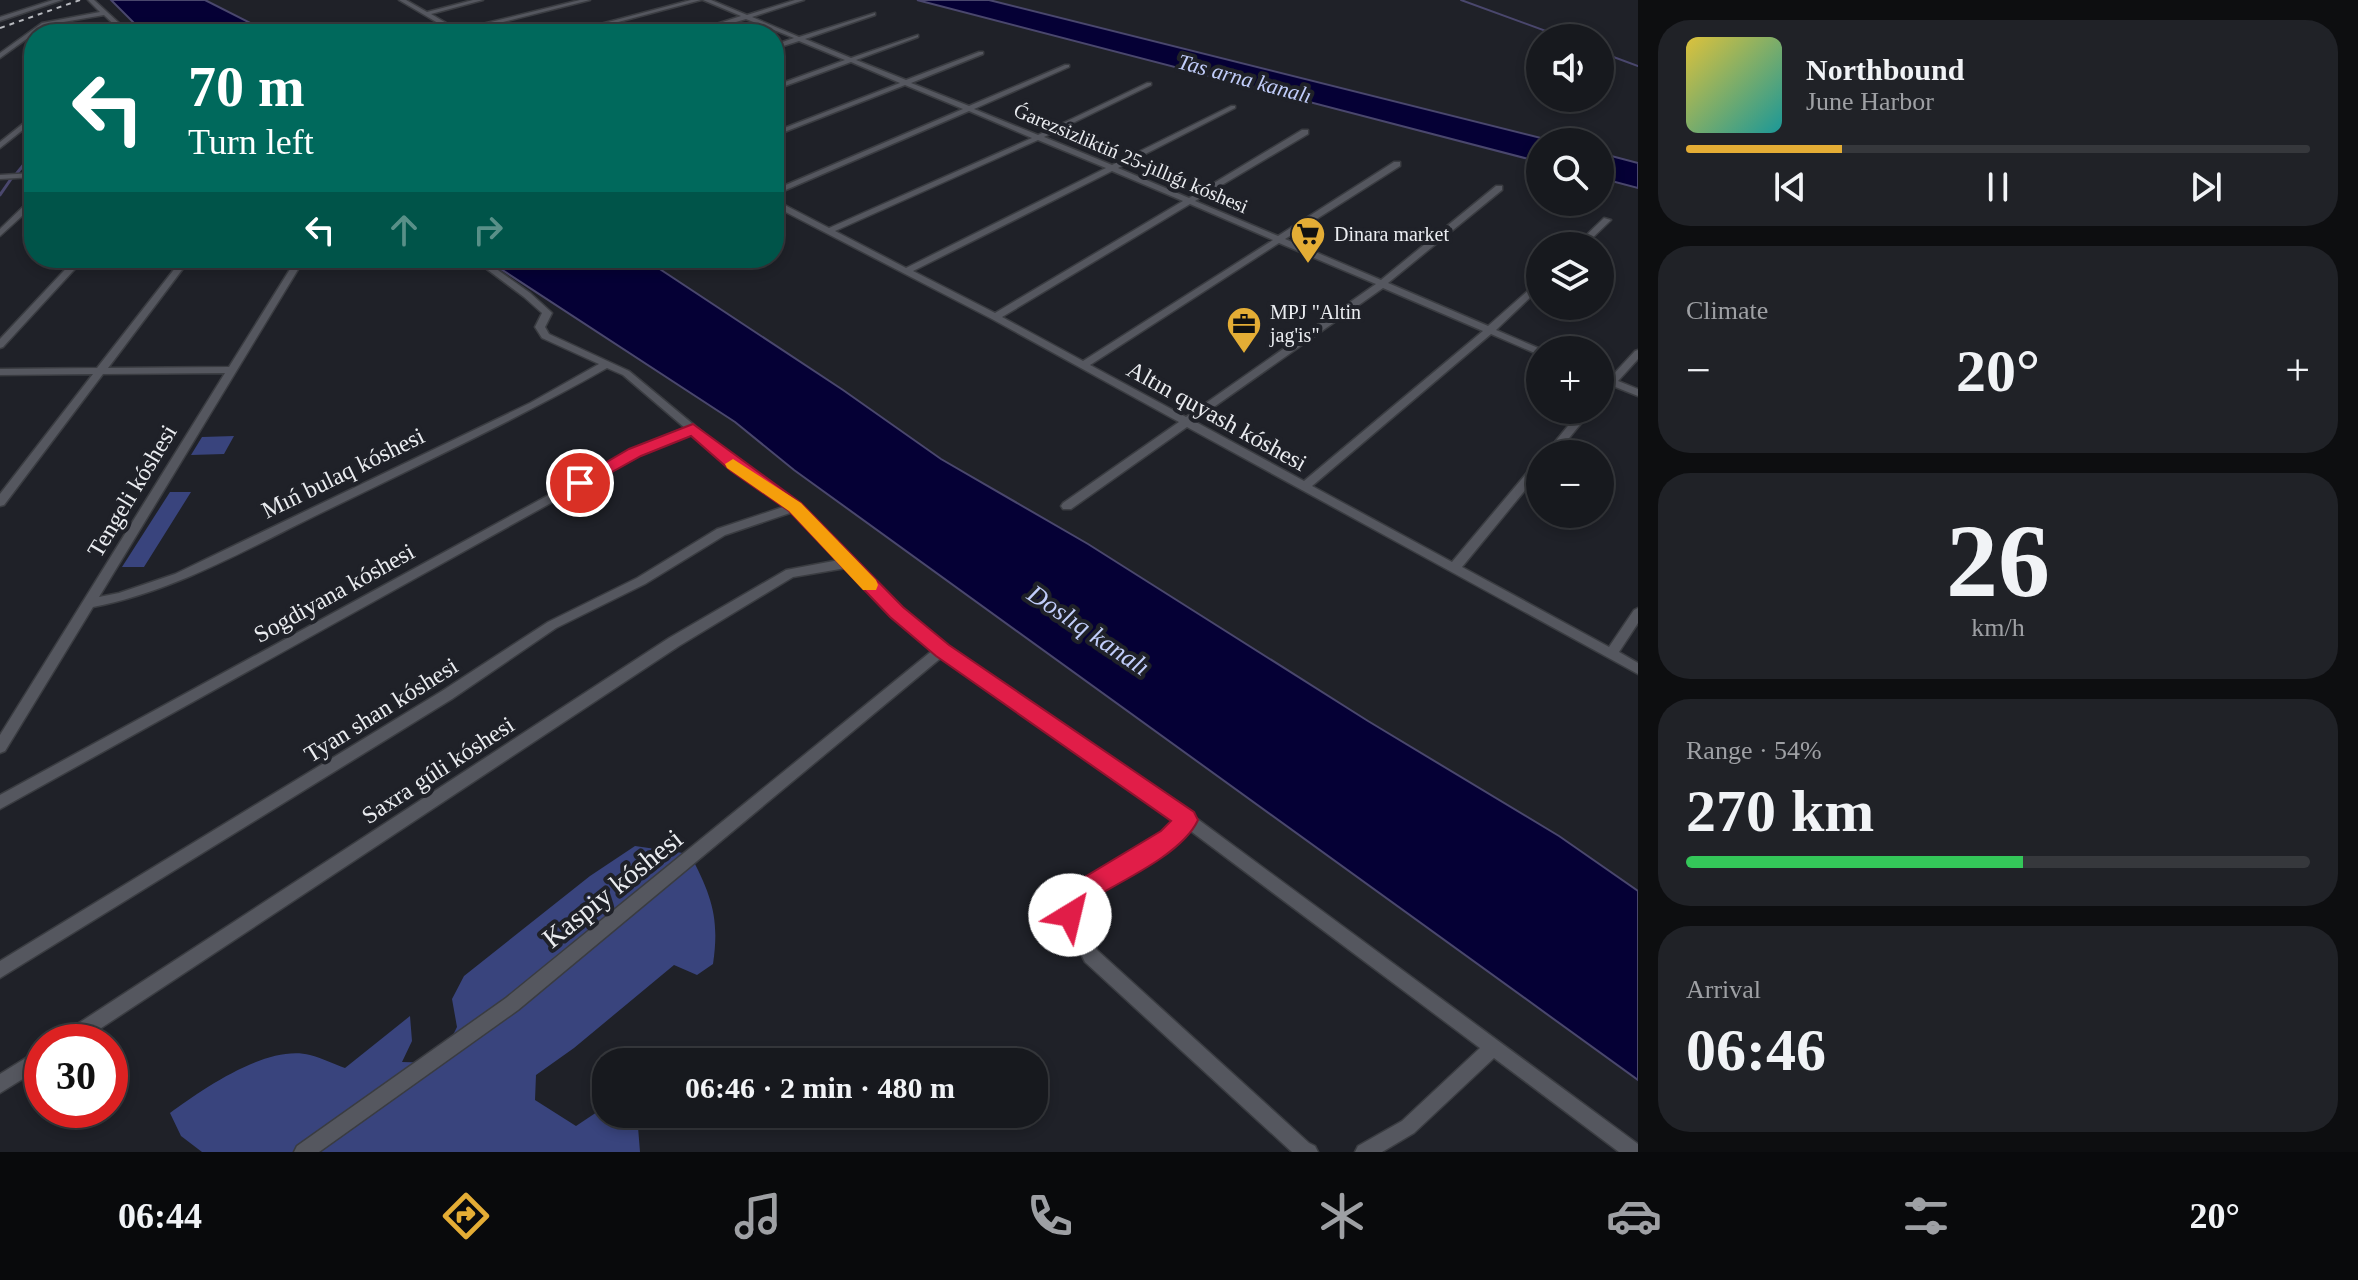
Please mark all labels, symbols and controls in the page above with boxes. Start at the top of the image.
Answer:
map controls [1526,24,1614,528]
button: sound [1526,24,1614,112]
water label: Tas arna kanalı [1175,49,1314,108]
text: Northbound [1806,53,1964,86]
icon: left [56,56,160,160]
text: 70 m [188,56,305,118]
text: June Harbor [1806,87,1934,116]
street label: Ǵarezsizliktiń 25-jıllıǵı kóshesi [1010,98,1252,218]
text: Turn left [188,122,314,162]
button: search [1526,128,1614,216]
icon: previous [1768,165,1812,209]
icon: pause [1976,165,2020,209]
icon: next [2184,165,2228,209]
icon: left [298,208,342,252]
icon: ahead [382,208,426,252]
icon: right [466,208,510,252]
supermarket icon: Dinara market [1289,215,1327,265]
place label: Dinara market [1334,223,1449,245]
button: layers [1526,232,1614,320]
text: Climate [1686,296,1768,325]
place label: MPJ "Altin jag'is" [1269,301,1361,347]
office icon: MPJ "Altin jag'is" [1225,305,1263,355]
button: + [1526,336,1614,424]
text: 20° [1956,338,2040,404]
text: − [1686,346,1711,395]
text: + [2285,346,2310,395]
street label: Altın quyash kóshesi [1123,356,1312,476]
street label: Tengeli kóshesi [82,420,182,562]
street label: Mıń bulaq kóshesi [258,422,429,524]
button: − [1526,440,1614,528]
pin [546,449,614,517]
icon: arrive [558,461,602,505]
text: 26 [1946,503,2050,618]
street label: Sogdiyana kóshesi [249,538,419,648]
water label: Doslıq kanalı [1021,578,1155,682]
text: km/h [1971,613,2025,642]
street label: Tyan shan kóshesi [300,652,463,768]
street label: Saxra gúli kóshesi [357,711,519,829]
text: Range · 54% [1686,736,1822,765]
text: 270 km [1686,778,1874,844]
street label: Kaspiy kóshesi [536,823,688,954]
position arrow [1028,873,1112,957]
text: Arrival [1686,975,1761,1004]
text: 06:46 [1686,1017,1826,1083]
speed limit sign: 30 [24,1024,128,1128]
text: 06:46 · 2 min · 480 m [685,1071,955,1104]
icon: directions [438,1188,494,1244]
icon: music [730,1188,786,1244]
icon: phone [1022,1188,1078,1244]
icon: climate [1314,1188,1370,1244]
icon: car [1606,1188,1662,1244]
icon: filters [1898,1188,1954,1244]
text: 06:44 [118,1196,202,1236]
text: 20° [2190,1196,2240,1236]

